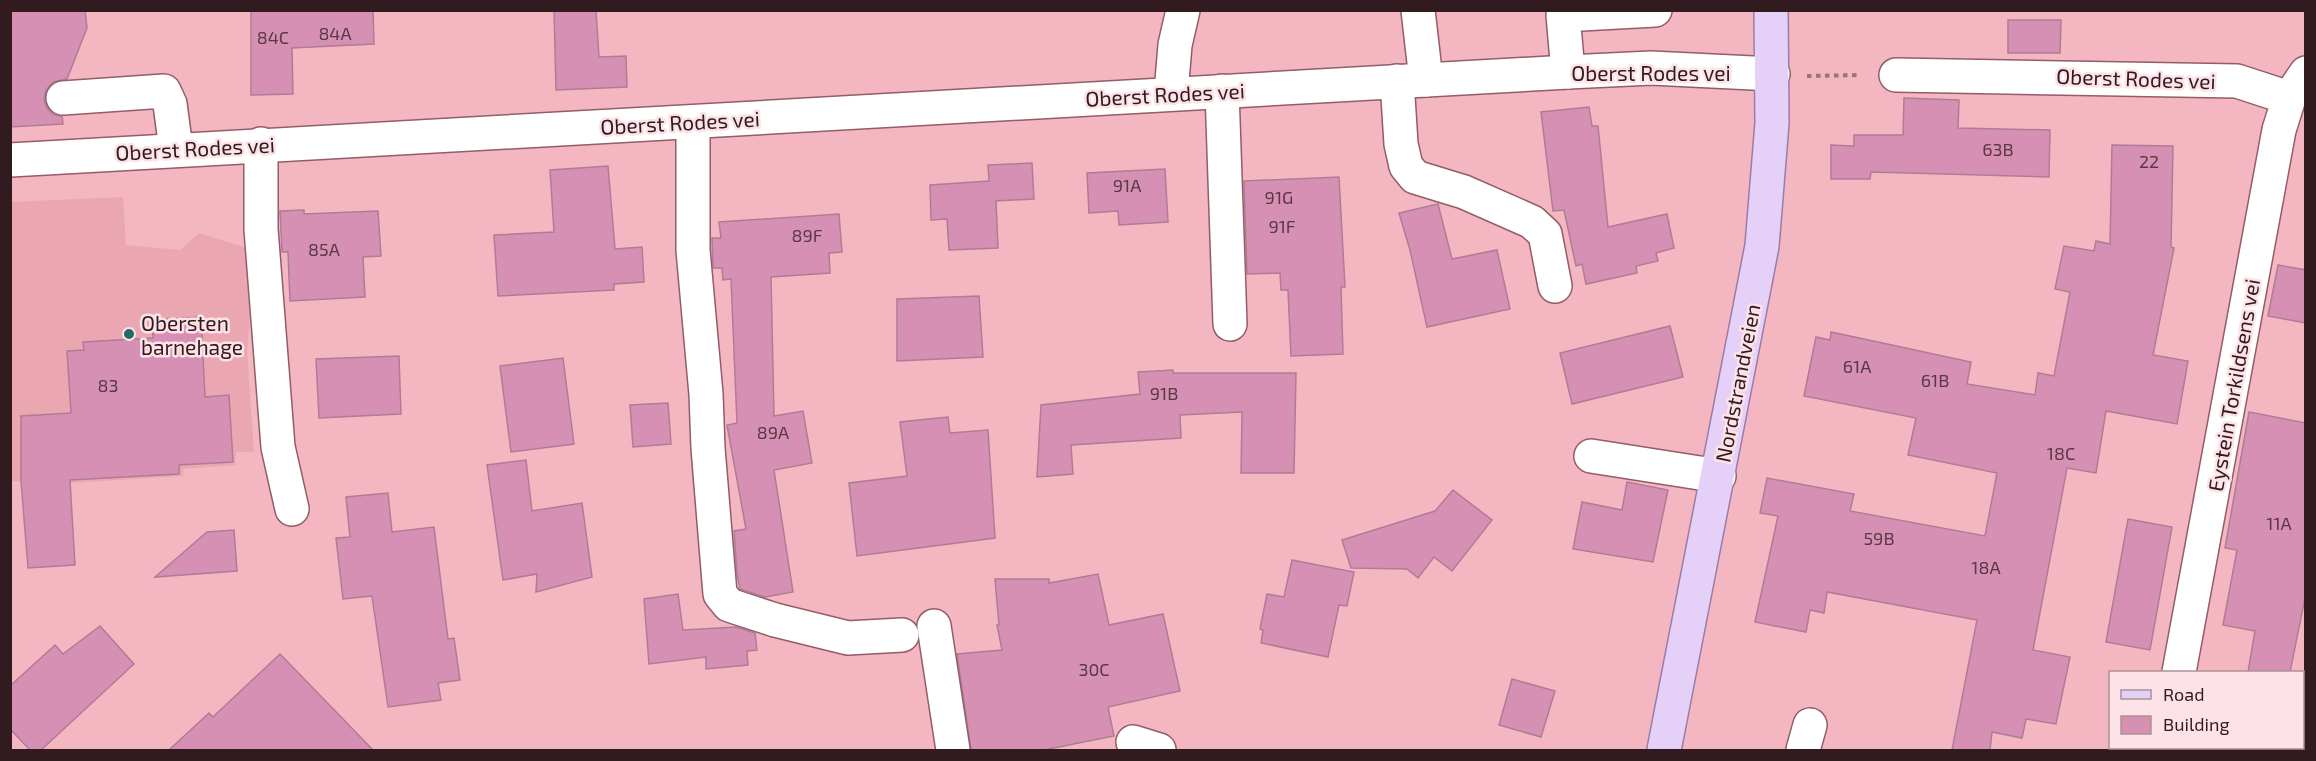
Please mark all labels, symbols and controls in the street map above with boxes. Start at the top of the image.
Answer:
house number: 84A [318,22,352,44]
house number: 84C [257,26,289,48]
street label: Oberst Rodes vei [1571,60,1731,85]
street label: Oberst Rodes vei [2056,63,2216,93]
street label: Oberst Rodes vei [1085,77,1245,111]
street label: Oberst Rodes vei [600,105,760,139]
street label: Oberst Rodes vei [115,131,275,165]
house number: 63B [1982,138,2014,160]
house number: 22 [2139,150,2159,172]
house number: 91A [1113,174,1142,196]
house number: 91G [1265,186,1293,208]
house number: 91F [1268,215,1296,237]
house number: 89F [792,224,823,246]
house number: 85A [308,238,341,260]
street label: Eystein Torkildsens vei [2202,277,2264,493]
street label: Nordstrandveien [1709,302,1765,464]
place label: Obersten barnehage [141,310,243,359]
marker: Obersten barnehage [122,327,136,341]
house number: 61A [1843,355,1872,377]
house number: 61B [1921,369,1949,391]
house number: 83 [98,374,118,396]
house number: 91B [1150,382,1178,404]
house number: 89A [757,421,790,443]
house number: 18C [2047,442,2075,464]
house number: 11A [2266,512,2293,534]
house number: 59B [1863,527,1895,549]
house number: 18A [1971,556,2001,578]
house number: 30C [1078,658,1110,680]
legend [2109,671,2304,749]
text: Road [2163,683,2204,705]
text: Building [2163,713,2230,735]

